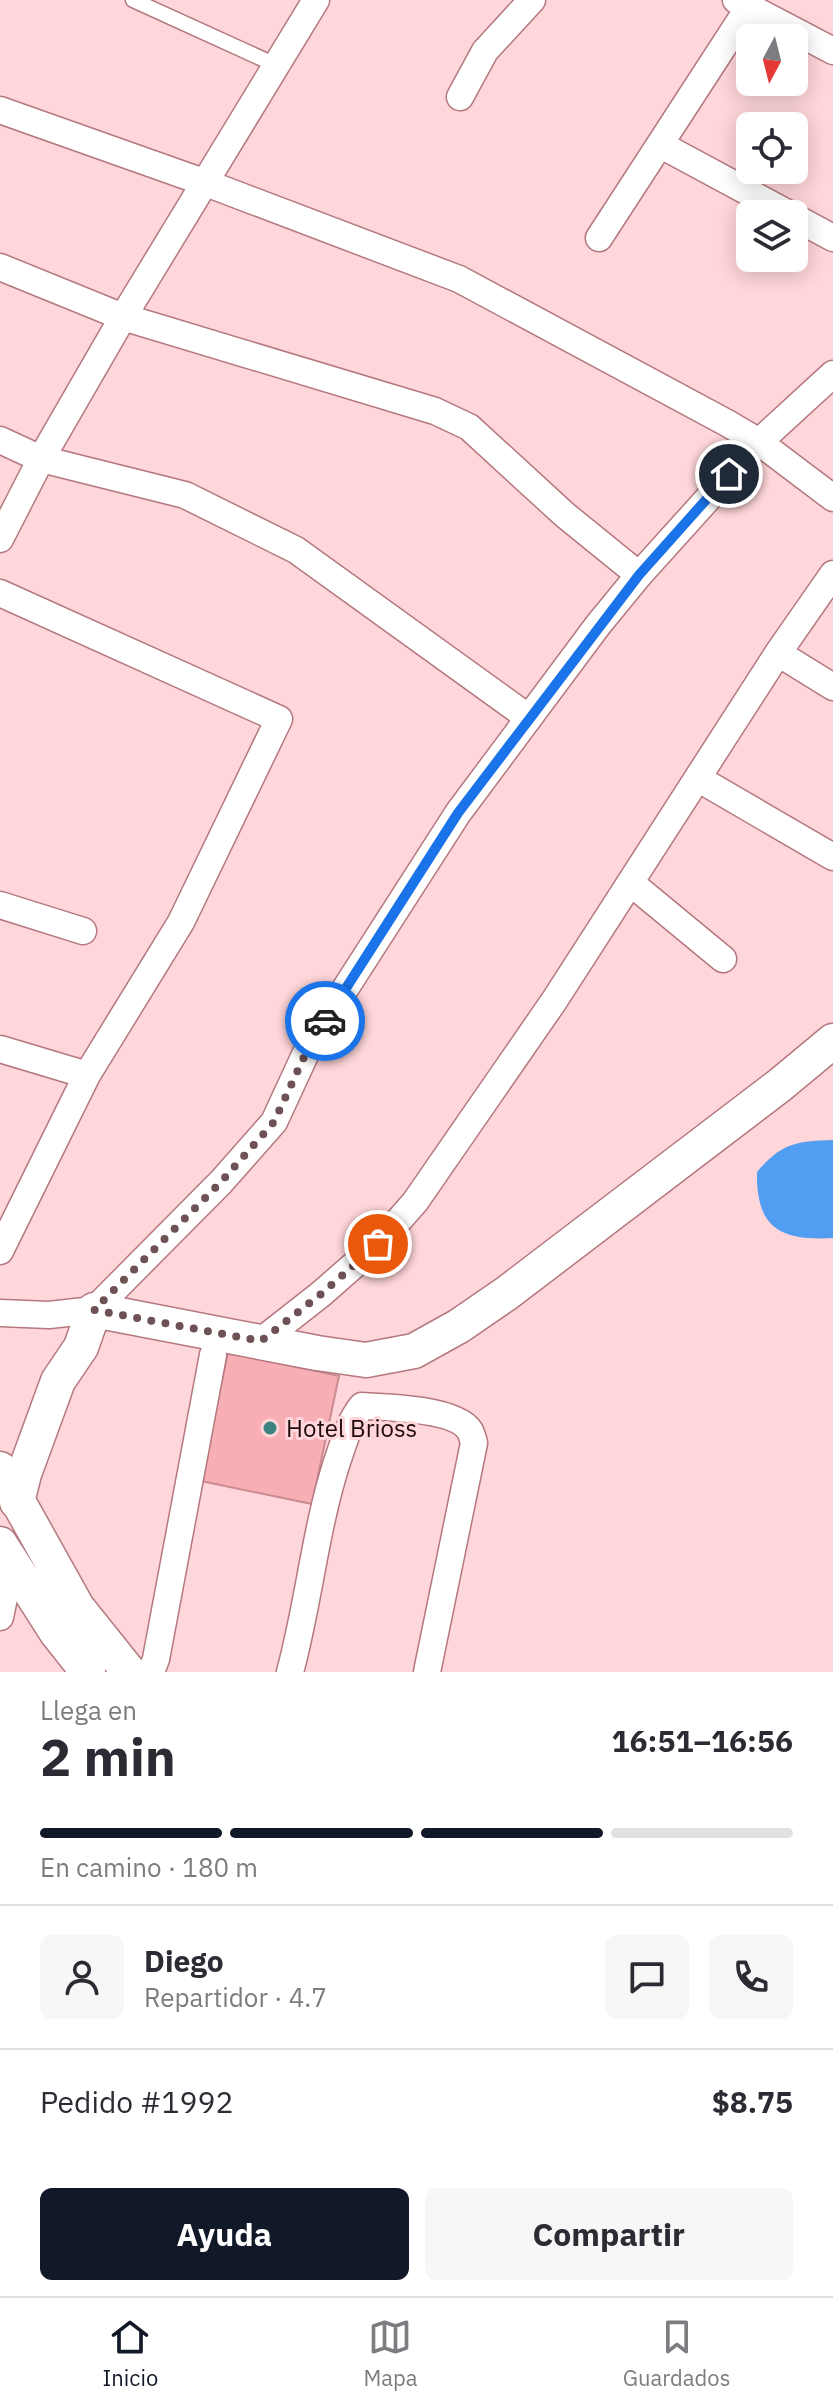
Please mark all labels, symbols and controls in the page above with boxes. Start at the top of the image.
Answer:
north arrow [736,24,808,96]
map controls [736,24,808,272]
button: locate [736,112,808,184]
button: layers [736,200,808,272]
pin [695,440,763,508]
icon: home [707,452,751,496]
courier [285,981,365,1061]
icon: car [303,999,347,1043]
pin [344,1210,412,1278]
icon: bag [356,1222,400,1266]
place label: Hotel Brioss [286,1412,417,1444]
marker: Hotel Brioss [261,1419,279,1437]
text: Llega en [40,1693,137,1727]
text: 16:51–16:56 [612,1721,793,1760]
text: 2 min [40,1723,176,1790]
text: En camino · 180 m [40,1850,258,1884]
button: person [40,1935,124,2019]
button: chat [605,1935,689,2019]
button: phone [709,1935,793,2019]
text: Diego [144,1941,224,1980]
text: Repartidor · 4.7 [144,1980,327,2014]
text: Pedido #1992 [40,2082,234,2121]
text: $8.75 [712,2082,793,2121]
button: Ayuda [40,2188,409,2280]
button: Compartir [425,2188,793,2280]
tab: Inicio [103,2315,158,2392]
tab: Mapa [363,2315,418,2392]
tab: Guardados [623,2315,730,2392]

